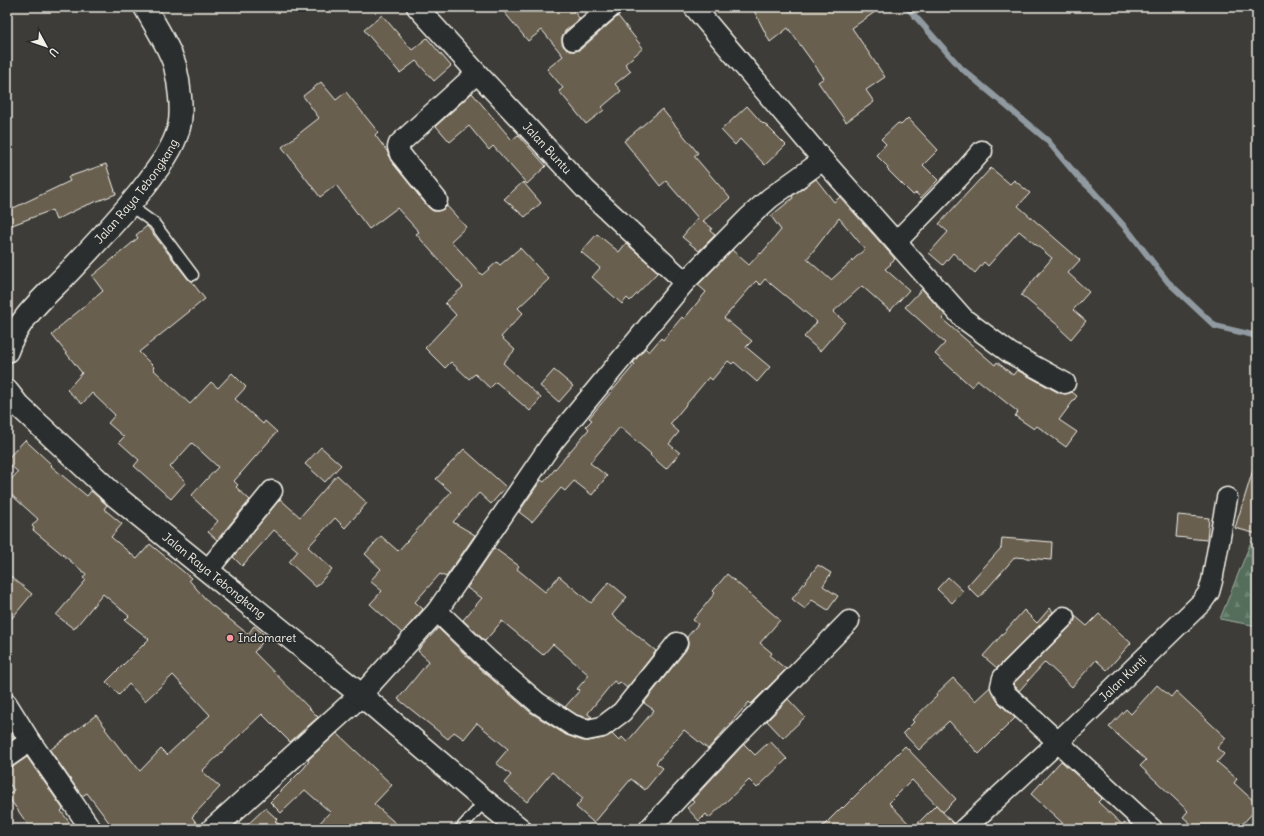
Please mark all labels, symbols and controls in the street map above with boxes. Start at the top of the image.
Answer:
north arrow [26,26,66,66]
text: U [46,45,61,60]
street label: Jalan Buntu [520,119,575,177]
street label: Jalan Raya Tebongkang [91,136,181,247]
street label: Jalan Raya Tebongkang [160,529,269,622]
place label: Indomaret [238,630,296,645]
marker: Indomaret [225,633,235,643]
street label: Jalan Kunti [1096,652,1150,705]

